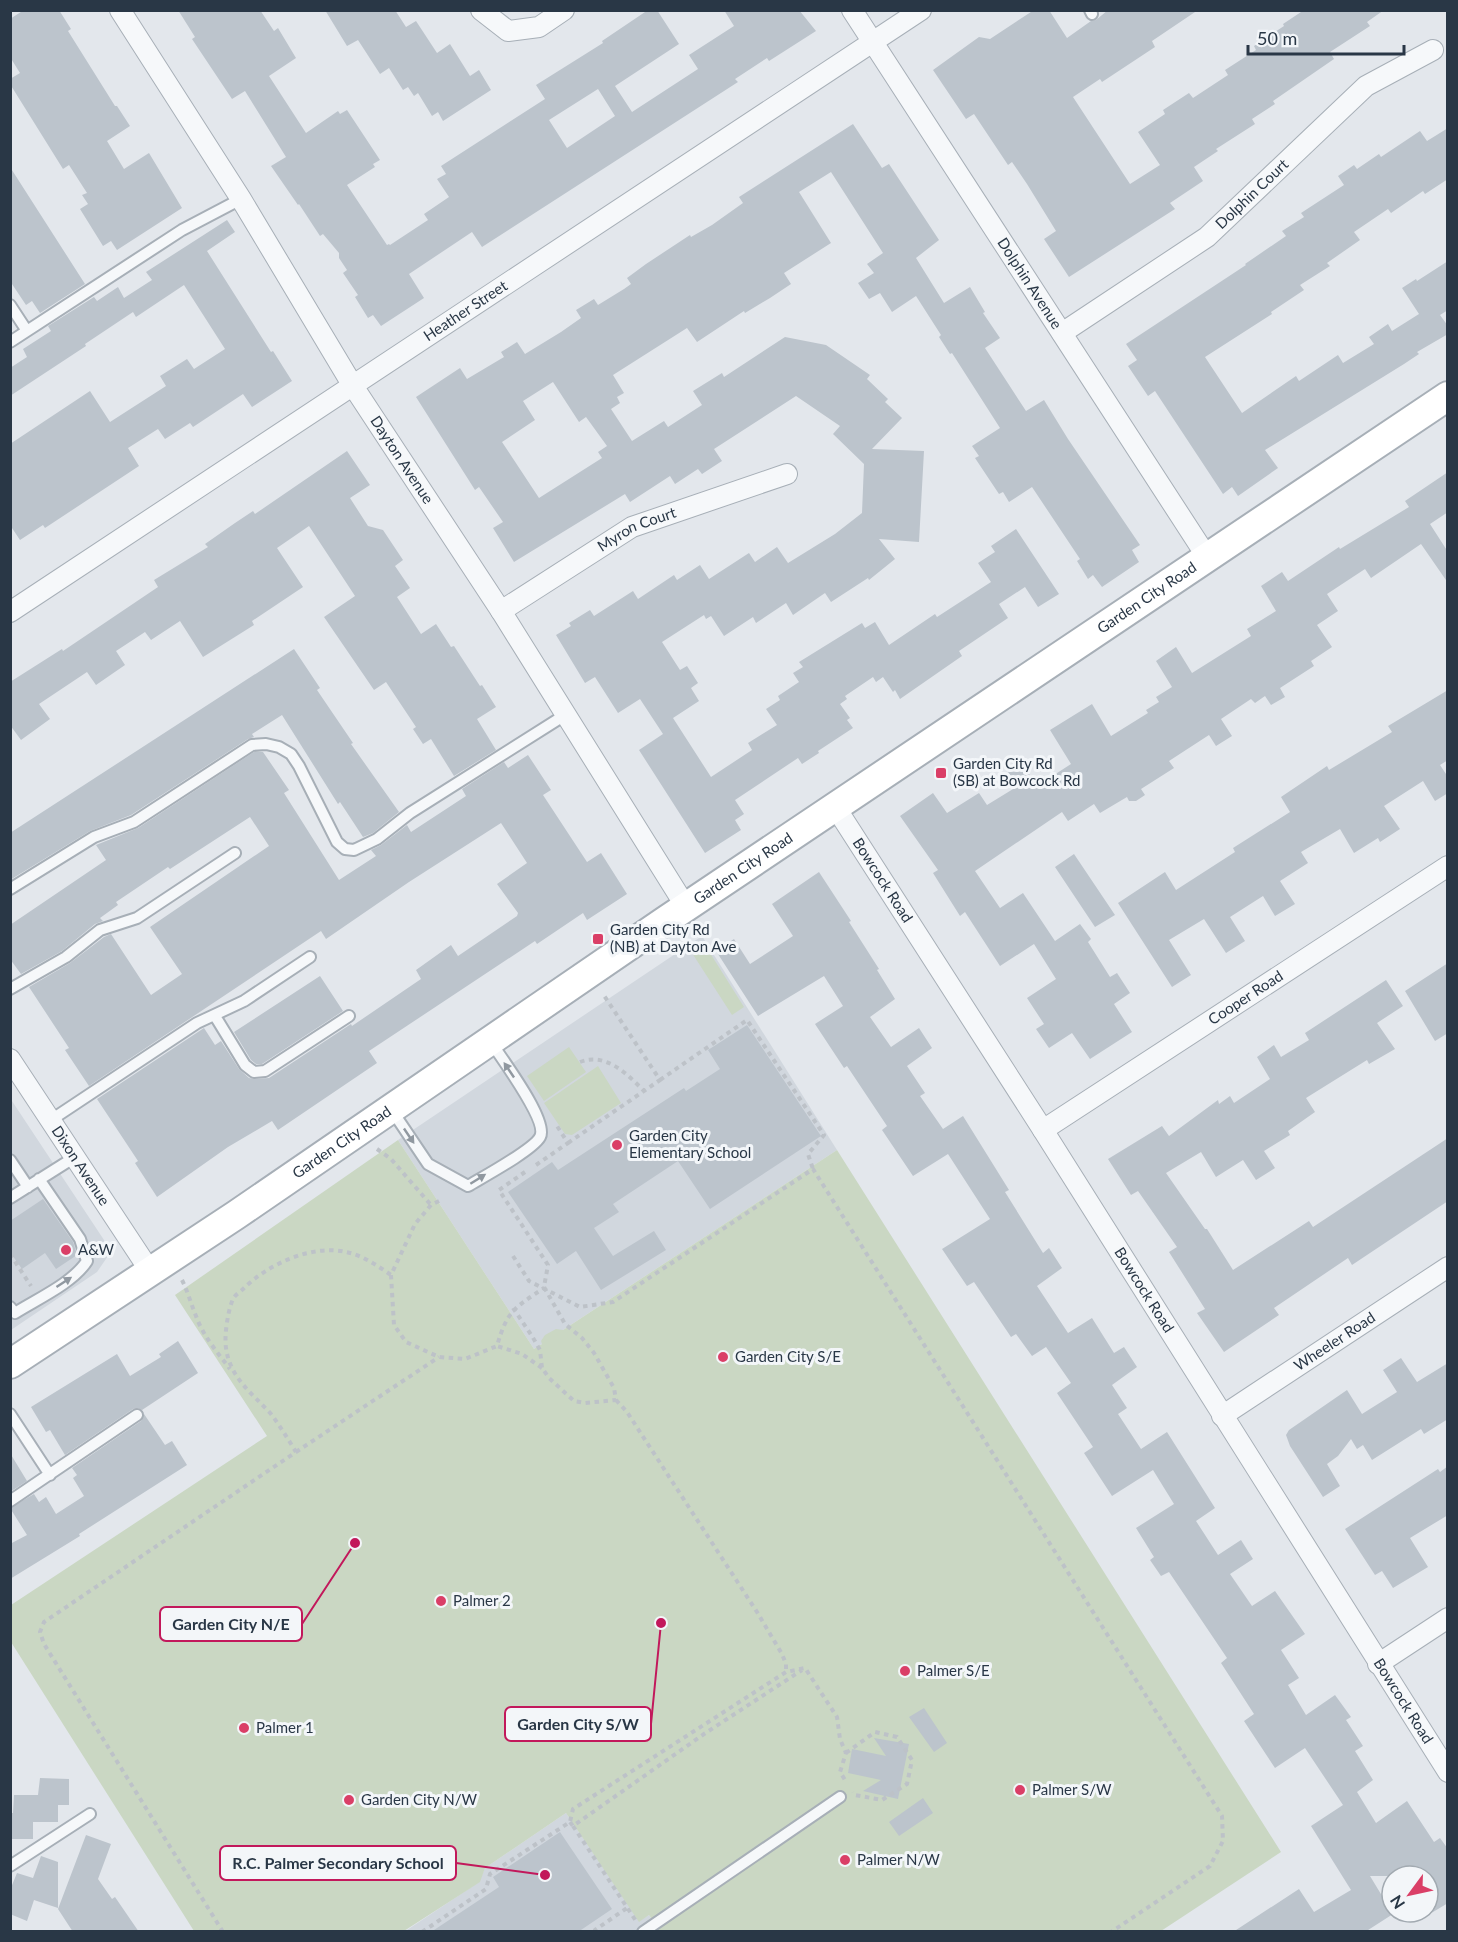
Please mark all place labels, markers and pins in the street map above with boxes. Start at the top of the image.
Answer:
place label: Garden City Rd (SB) at Bowcock Rd [953,754,1080,789]
marker: Garden City Rd (SB) at Bowcock Rd [934,766,948,780]
place label: Garden City Rd (NB) at Dayton Ave [610,920,736,955]
marker: Garden City Rd (NB) at Dayton Ave [591,932,605,946]
place label: Garden City Elementary School [629,1126,751,1161]
marker: Garden City Elementary School [610,1138,624,1152]
place label: A&W [78,1240,114,1258]
marker: A&W [59,1243,73,1257]
place label: Garden City S/E [735,1347,841,1365]
marker: Garden City S/E [716,1350,730,1364]
place label: Palmer 2 [453,1591,511,1609]
marker: Palmer 2 [434,1594,448,1608]
callout: Garden City N/E [160,1607,302,1641]
place label: Palmer S/E [917,1661,990,1679]
marker: Palmer S/E [898,1664,912,1678]
callout: Garden City S/W [505,1707,651,1741]
place label: Palmer 1 [256,1718,314,1736]
marker: Palmer 1 [237,1721,251,1735]
place label: Palmer S/W [1032,1780,1112,1798]
marker: Palmer S/W [1013,1783,1027,1797]
place label: Garden City N/W [361,1790,477,1808]
marker: Garden City N/W [342,1793,356,1807]
callout: R.C. Palmer Secondary School [220,1846,456,1880]
place label: Palmer N/W [857,1850,940,1868]
marker: Palmer N/W [838,1853,852,1867]

